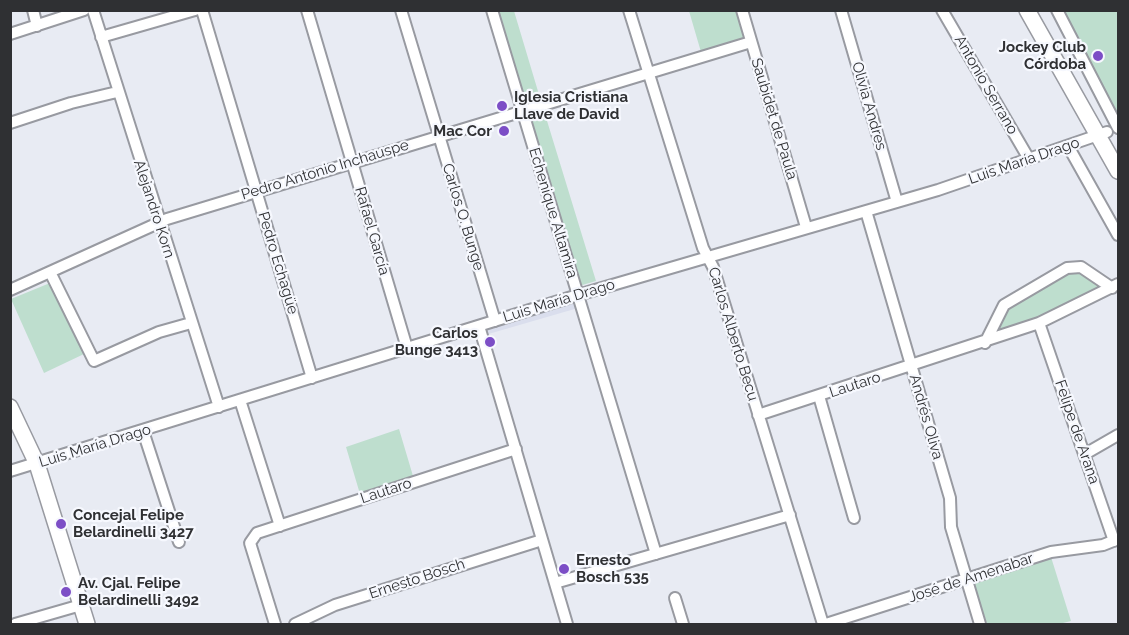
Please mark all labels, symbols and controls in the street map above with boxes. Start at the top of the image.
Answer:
street label: Antonio Serrano [950,32,1022,138]
place label: Jockey Club Córdoba [999,38,1086,73]
marker: Jockey Club Córdoba [1091,49,1105,63]
street label: Saubidet de Paula [747,56,801,182]
street label: Olivia Andres [848,60,890,152]
place label: Iglesia Cristiana Llave de David [514,88,628,123]
marker: Iglesia Cristiana Llave de David [495,99,509,113]
place label: Mac Cor [433,122,492,140]
marker: Mac Cor [497,124,511,138]
street label: Luis María Drago [966,134,1082,188]
street label: Pedro Antonio Inchauspe [239,136,411,204]
street label: Echenique Altamira [525,146,581,280]
street label: Alejandro Korn [130,157,178,261]
street label: Carlos O. Bunge [438,161,488,273]
street label: Rafael García [351,185,393,277]
street label: Pedro Echagüe [254,210,302,316]
street label: Carlos Alberto Becu [704,265,762,403]
street label: Luis María Drago [501,275,617,327]
place label: Carlos Bunge 3413 [395,324,478,359]
marker: Carlos Bunge 3413 [483,335,497,349]
street label: Lautaro [827,368,883,402]
street label: Andrés Oliva [905,372,947,462]
street label: Felipe de Arana [1051,378,1103,486]
street label: Luis María Drago [37,420,153,472]
street label: Lautaro [358,474,414,508]
place label: Concejal Felipe Belardinelli 3427 [73,506,194,541]
marker: Concejal Felipe Belardinelli 3427 [54,517,68,531]
street label: José de Amenabar [906,549,1036,607]
place label: Ernesto Bosch 535 [576,551,649,586]
street label: Ernesto Bosch [367,555,467,603]
marker: Ernesto Bosch 535 [557,562,571,576]
place label: Av. Cjal. Felipe Belardinelli 3492 [78,574,199,609]
marker: Av. Cjal. Felipe Belardinelli 3492 [59,585,73,599]

